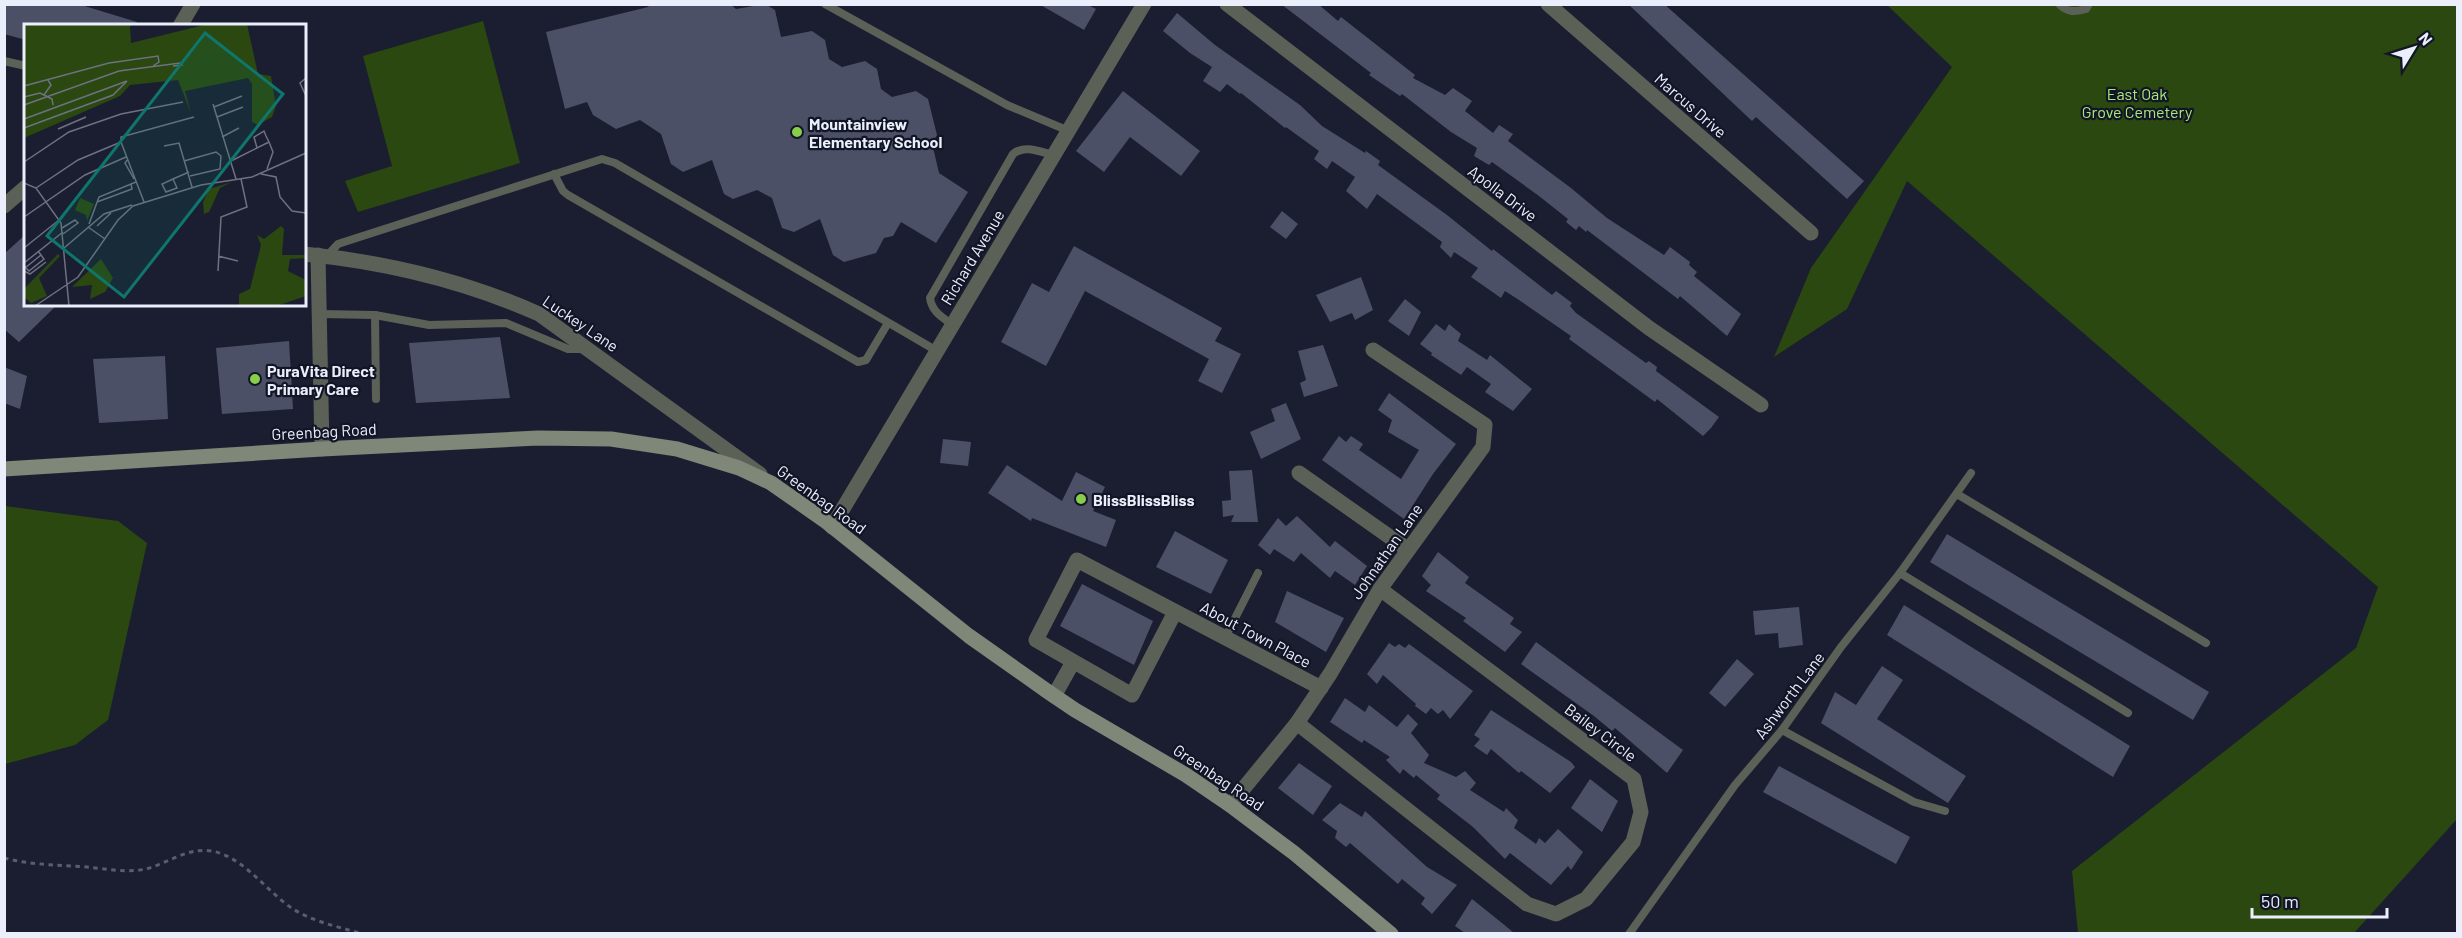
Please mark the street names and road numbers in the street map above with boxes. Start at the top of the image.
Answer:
street label: Marcus Drive [1651,69,1731,141]
street label: Apolla Drive [1465,161,1541,225]
street label: Richard Avenue [936,206,1008,308]
street label: Luckey Lane [540,291,622,355]
street label: Greenbag Road [271,419,377,443]
street label: Greenbag Road [774,460,870,538]
street label: Johnathan Lane [1346,500,1426,602]
street label: About Town Place [1197,597,1315,671]
street label: Ashworth Lane [1750,648,1828,742]
street label: Bailey Circle [1561,699,1641,765]
street label: Greenbag Road [1170,740,1268,814]

